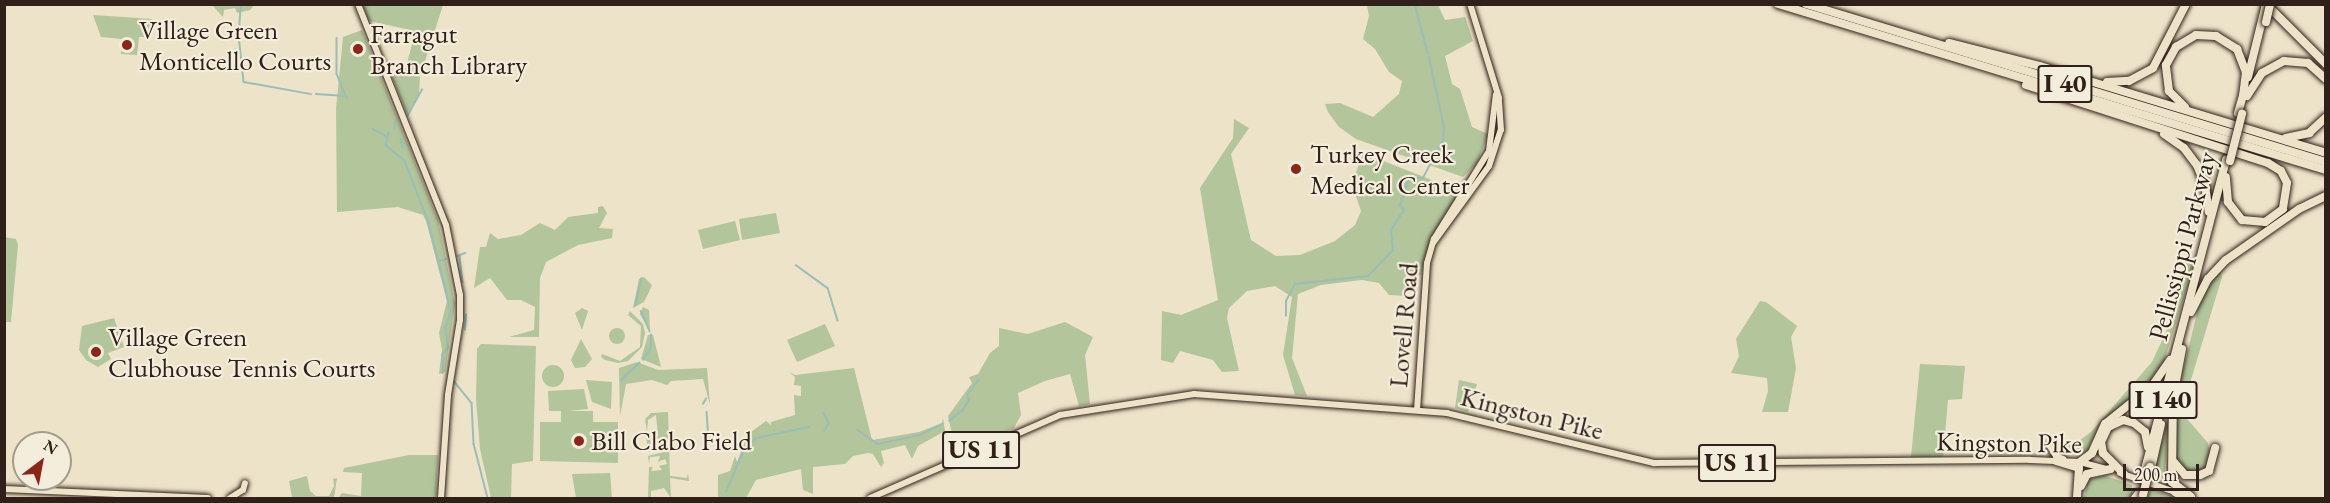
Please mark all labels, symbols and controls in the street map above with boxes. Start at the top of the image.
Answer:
place label: Village Green Monticello Courts [139,13,331,76]
place label: Farragut Branch Library [370,17,527,80]
marker: Village Green Monticello Courts [120,38,134,52]
marker: Farragut Branch Library [351,42,365,56]
road number: I 40 [2036,61,2094,107]
place label: Turkey Creek Medical Center [1310,137,1470,200]
street label: Pellissippi Parkway [2141,148,2223,344]
marker: Turkey Creek Medical Center [1287,160,1305,178]
street label: Lovell Road [1381,261,1425,389]
place label: Village Green Clubhouse Tennis Courts [108,320,376,383]
marker: Village Green Clubhouse Tennis Courts [89,345,103,359]
road number: I 140 [2128,377,2198,423]
street label: Kingston Pike [1457,380,1607,446]
place label: Bill Clabo Field [591,425,752,457]
street label: Kingston Pike [1936,425,2082,459]
road number: US 11 [942,427,1020,473]
north arrow [12,431,72,491]
marker: Bill Clabo Field [572,434,586,448]
text: N [40,435,62,459]
road number: US 11 [1698,440,1776,486]
scale bar [2126,452,2202,490]
text: 200 m [2134,463,2178,486]

